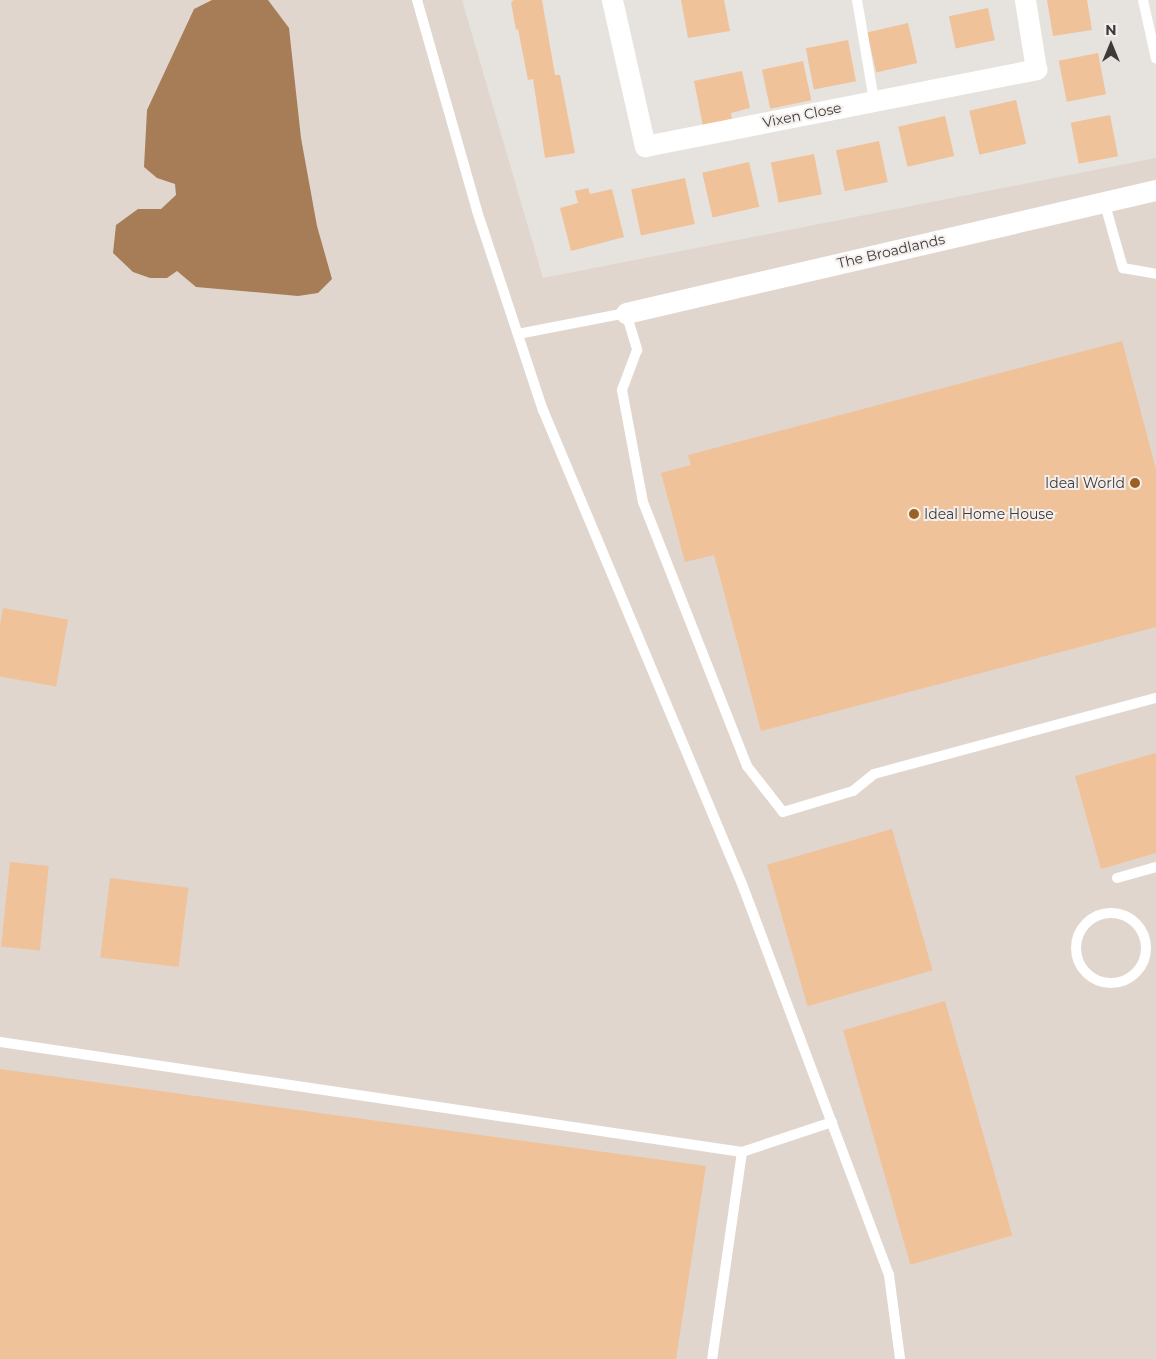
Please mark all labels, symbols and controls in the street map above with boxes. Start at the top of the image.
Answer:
north arrow [1086,20,1136,70]
text: N [1105,21,1117,39]
street label: Vixen Close [761,99,843,131]
street label: The Broadlands [836,230,946,272]
place label: Ideal World [1045,475,1125,491]
marker: Ideal World [1129,477,1141,489]
place label: Ideal Home House [924,506,1054,522]
marker: Ideal Home House [908,508,920,520]

